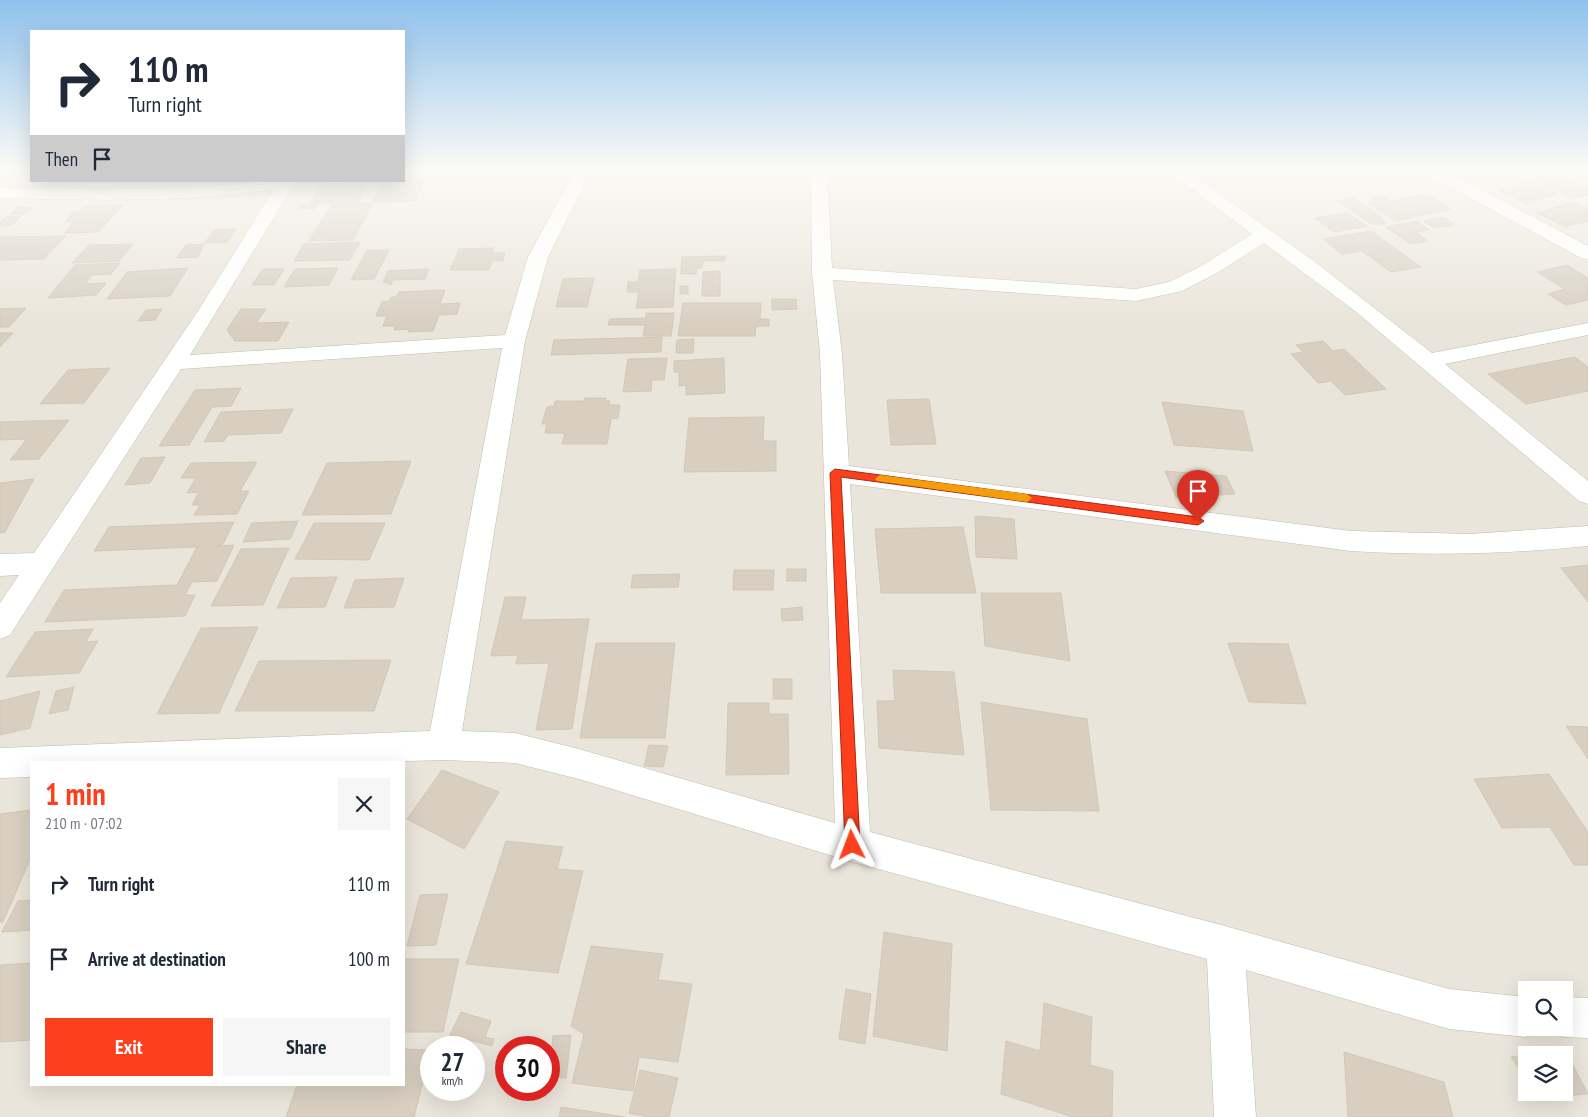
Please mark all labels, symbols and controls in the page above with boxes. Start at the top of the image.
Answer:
text: 110 m [128,46,209,92]
icon: right [45,50,110,115]
text: Turn right [128,90,202,118]
icon: arrive [88,145,116,173]
text: Then [45,147,78,171]
pin [1177,470,1219,521]
icon: arrive [1184,477,1212,505]
text: 1 min [45,774,106,813]
button: close [338,778,390,830]
text: 210 m · 07:02 [45,813,123,833]
position arrow [825,818,877,870]
icon: right [45,870,73,898]
text: Turn right [88,872,154,896]
text: 110 m [348,872,390,896]
icon: arrive [45,945,73,973]
text: Arrive at destination [88,947,226,971]
text: 100 m [348,947,390,971]
map controls [1518,981,1573,1101]
button: search [1518,981,1573,1036]
button: Exit [45,1018,213,1076]
button: Share [223,1018,390,1076]
speed limit sign: 30 [495,1036,560,1101]
text: 27 [441,1046,464,1078]
button: layers [1518,1046,1573,1101]
text: km/h [442,1073,463,1088]

